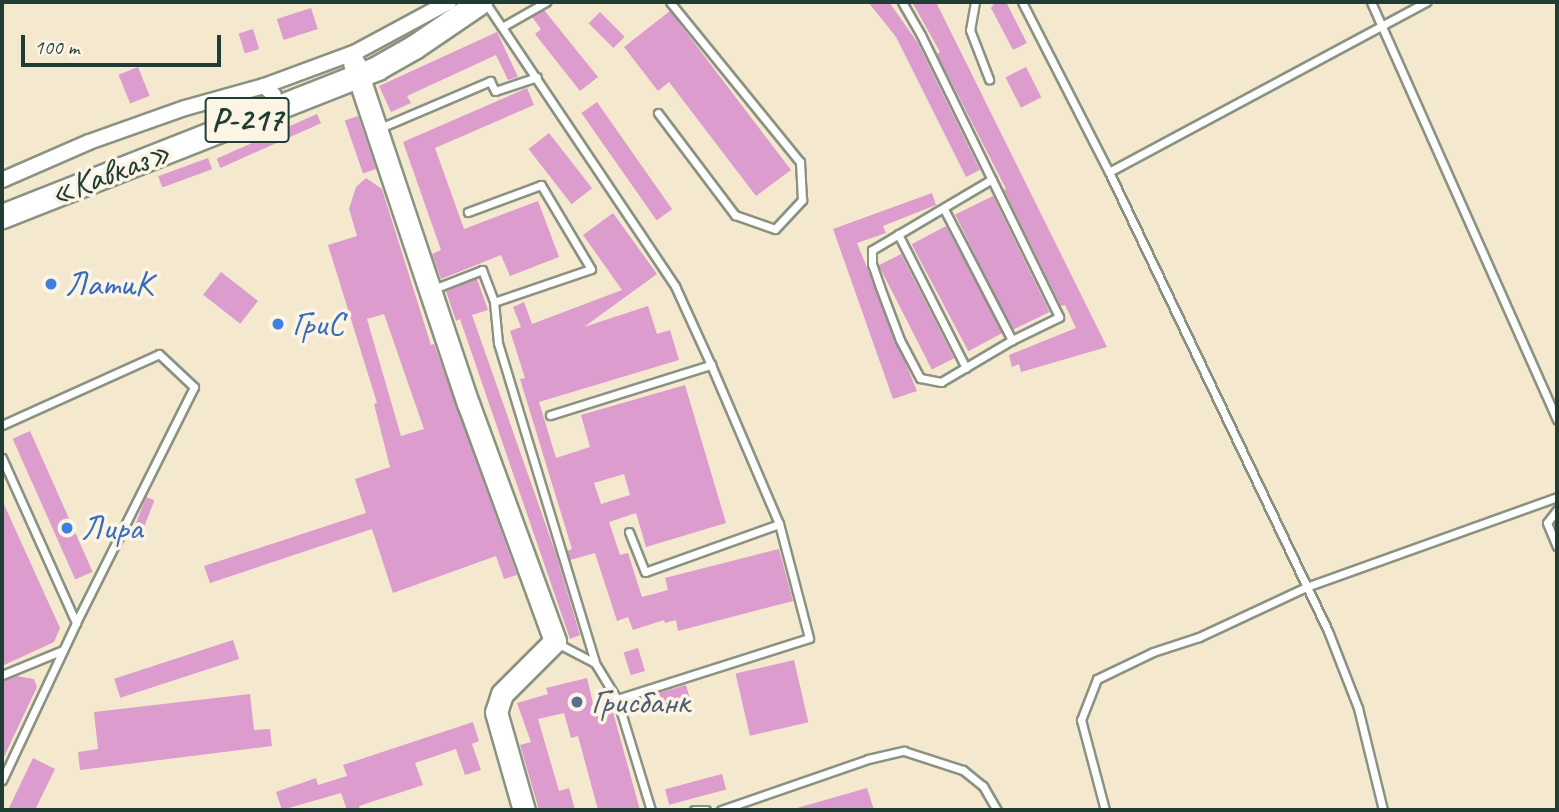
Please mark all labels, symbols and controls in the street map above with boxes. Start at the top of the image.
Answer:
scale bar [24,21,224,65]
text: 100 m [34,34,79,60]
road number: Р-217 [203,90,291,150]
street label: «Кавказ» [44,131,176,215]
place label: ЛатиК [65,263,152,305]
marker: ЛатиК [43,276,59,292]
place label: ГриС [292,303,344,345]
marker: ГриС [270,316,286,332]
place label: Лира [81,507,142,549]
marker: Лира [59,520,75,536]
place label: Грисбанк [591,681,690,723]
marker: Грисбанк [569,694,585,710]

